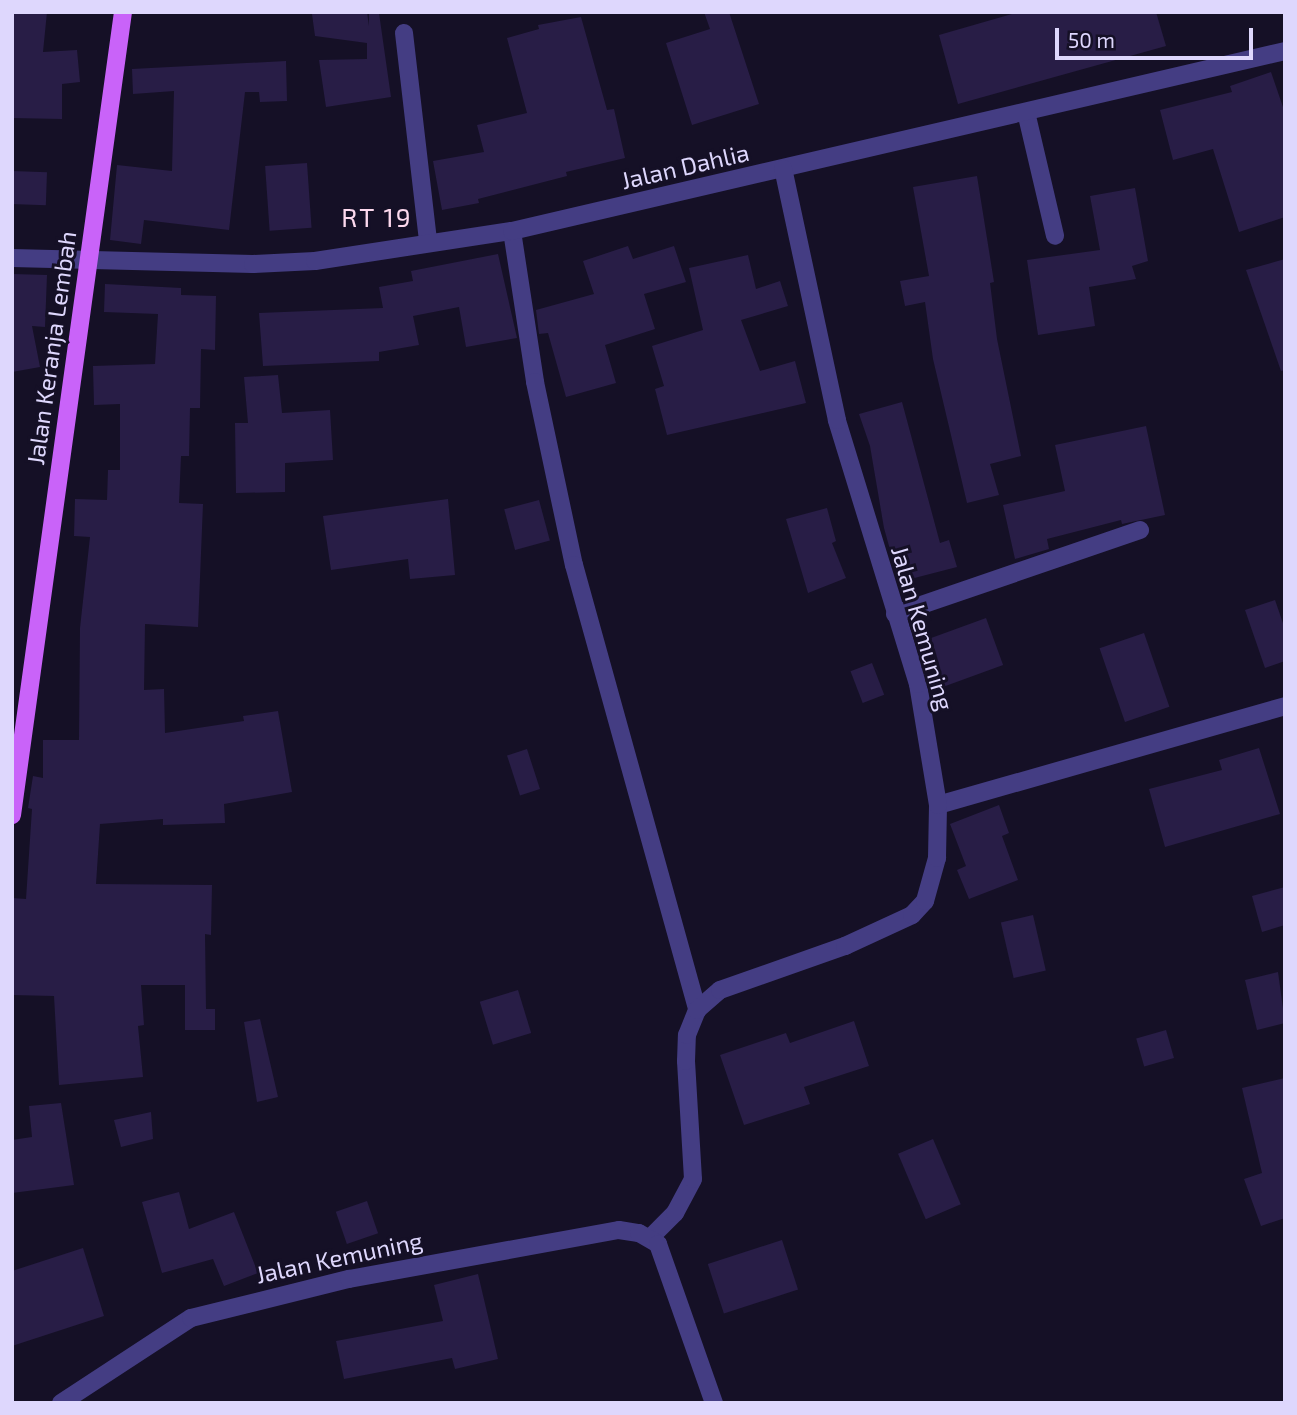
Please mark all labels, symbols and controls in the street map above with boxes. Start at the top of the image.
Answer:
scale bar [1059,14,1257,58]
text: 50 m [1068,27,1115,52]
street label: Jalan Dahlia [618,137,752,195]
district label: RT 19 [342,201,412,233]
street label: Jalan Keranja Lembah [20,229,82,467]
street label: Jalan Kemuning [886,543,960,713]
street label: Jalan Kemuning [253,1225,425,1289]

